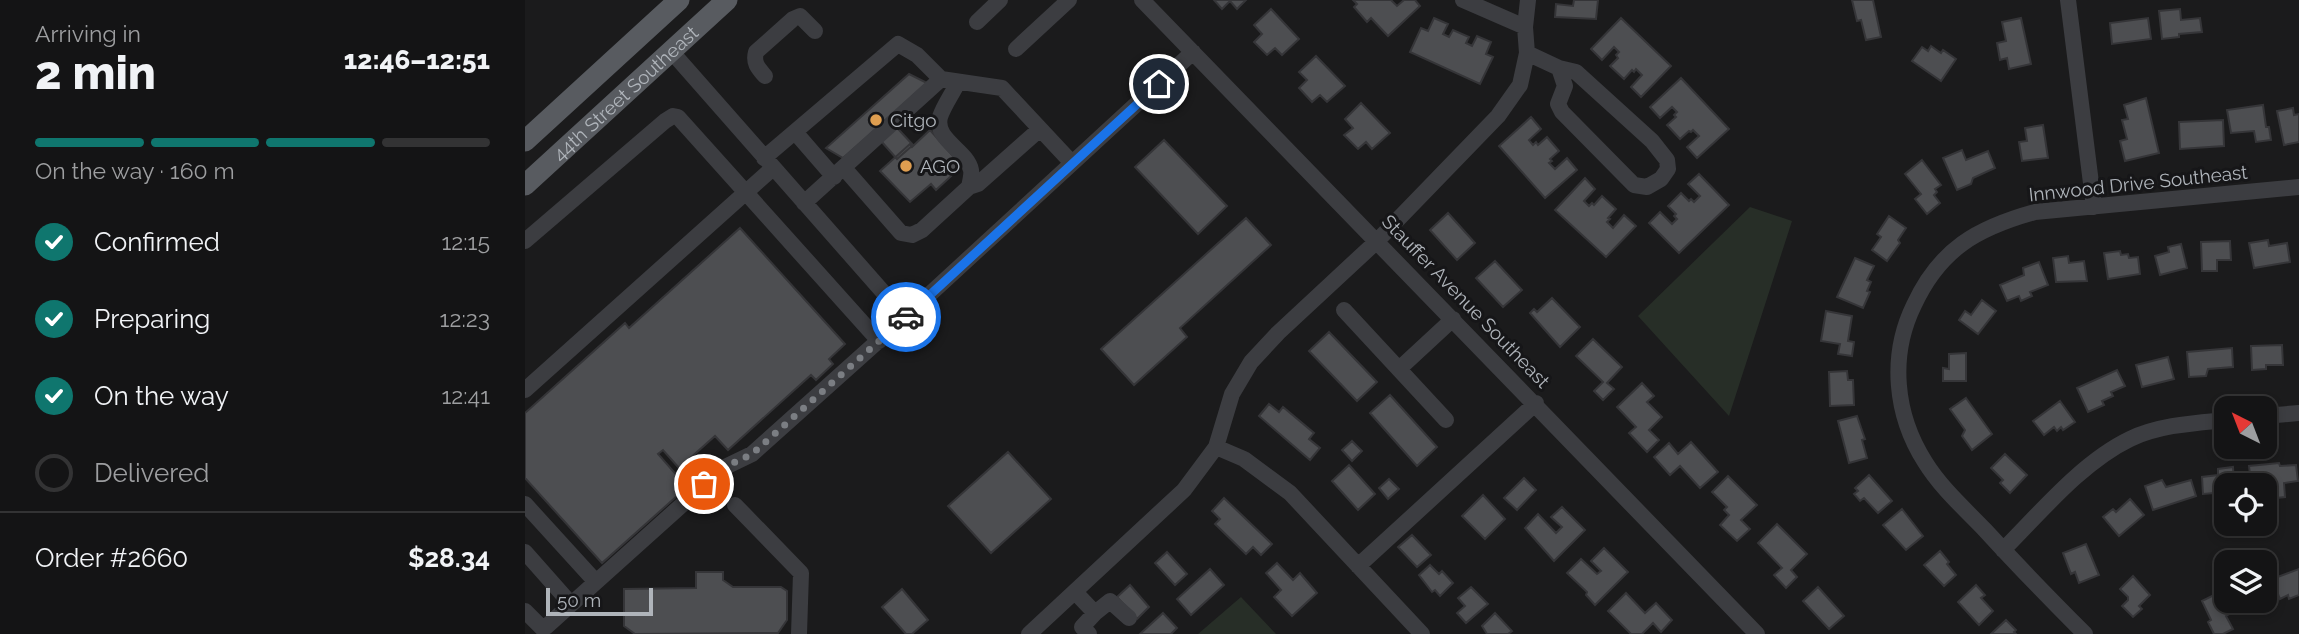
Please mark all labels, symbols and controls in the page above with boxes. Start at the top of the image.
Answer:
text: Arriving in [35,20,141,47]
street label: 44th Street Southeast [548,21,703,165]
text: 12:46–12:51 [344,45,490,75]
text: 2 min [35,46,156,100]
pin [1129,54,1189,114]
icon: home [1140,65,1178,103]
place label: Citgo [890,109,936,131]
marker: Citgo [868,112,884,128]
place label: AGO [920,155,960,177]
text: On the way · 160 m [35,157,235,184]
marker: AGO [898,158,914,174]
street label: Innwood Drive Southeast [2028,161,2249,205]
street label: Stauffer Avenue Southeast [1378,210,1555,392]
icon: check [35,223,73,261]
text: Confirmed [94,227,220,257]
text: 12:15 [441,228,490,255]
courier [871,282,941,352]
icon: car [887,298,925,336]
icon: check [35,300,73,338]
text: Preparing [94,304,210,334]
text: 12:23 [440,305,490,332]
icon: check [35,377,73,415]
text: On the way [94,381,229,411]
text: 12:41 [441,382,490,409]
north arrow [2214,396,2277,458]
map controls [2214,396,2277,613]
pin [674,454,734,514]
text: Delivered [94,458,209,488]
icon: bag [685,465,723,503]
button: locate [2214,473,2277,536]
text: Order #2660 [35,543,188,573]
text: $28.34 [408,543,490,573]
button: layers [2214,550,2277,613]
scale bar [546,585,653,617]
text: 50 m [557,589,601,611]

